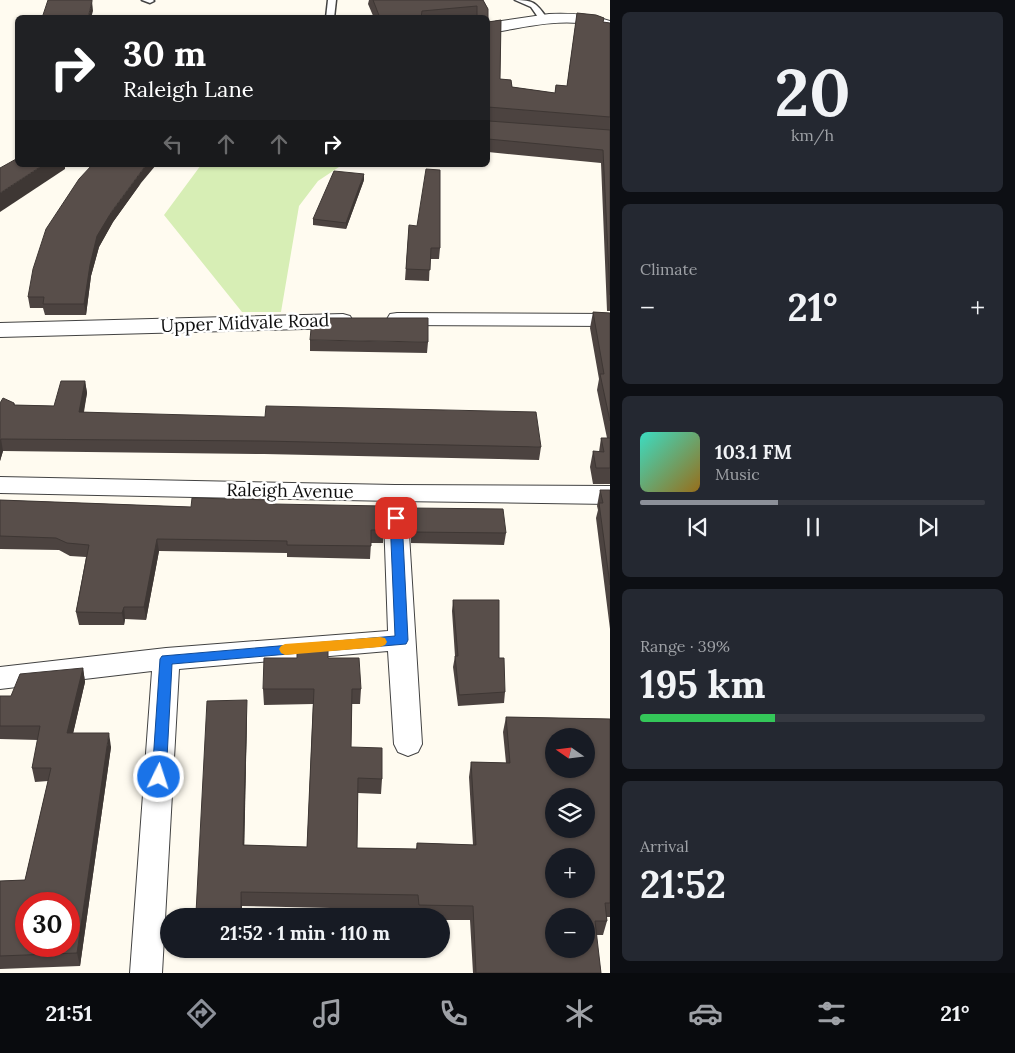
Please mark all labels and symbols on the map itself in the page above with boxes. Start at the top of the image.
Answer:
street label: Upper Midvale Road [160,308,330,337]
street label: Raleigh Avenue [226,478,354,503]
pin [375,497,417,539]
north arrow [545,728,595,778]
position arrow [132,750,184,802]
speed limit sign: 30 [15,892,80,957]

